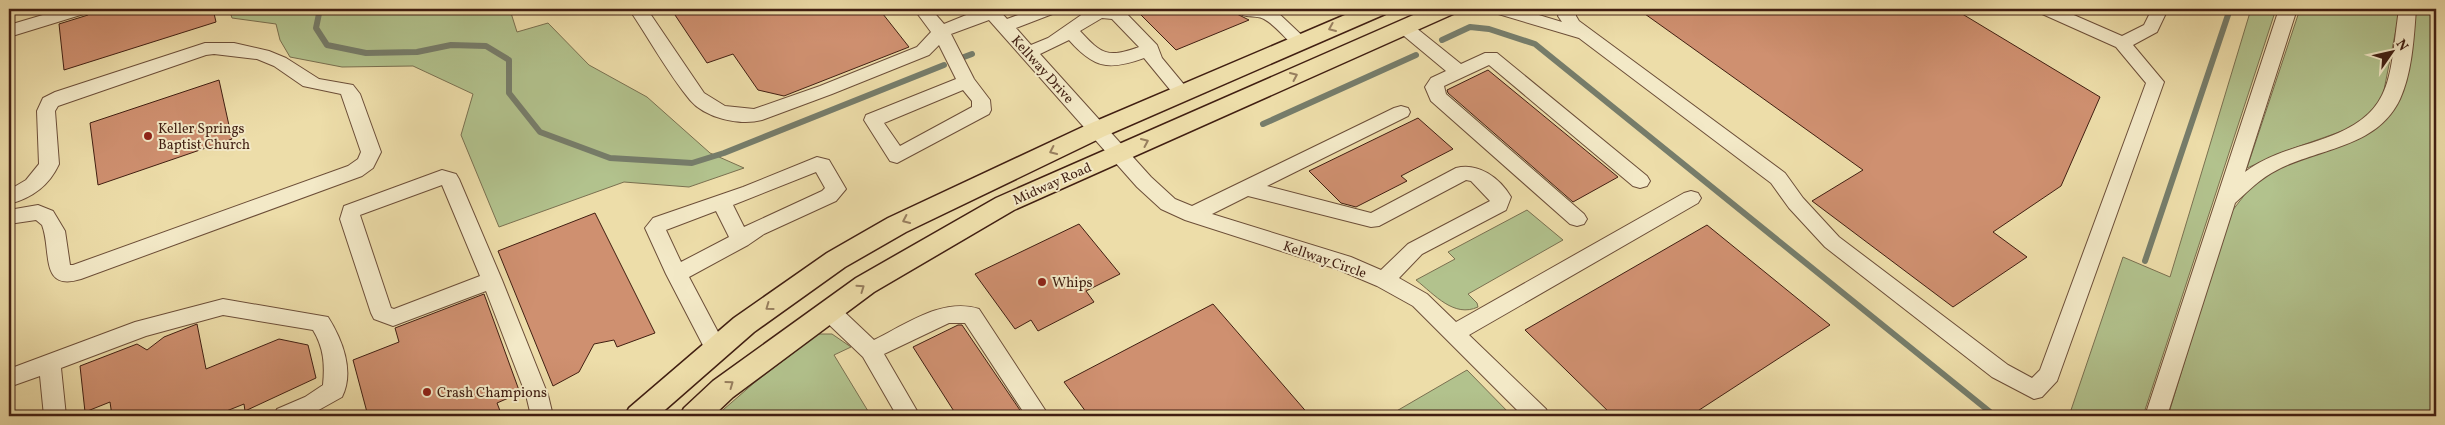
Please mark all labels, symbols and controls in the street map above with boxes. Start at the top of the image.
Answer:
one-way arrow [1328,21,1337,32]
north arrow [2368,28,2418,78]
street label: Kellway Drive [1006,32,1078,108]
text: N [2391,36,2412,55]
one-way arrow [1289,72,1298,82]
place label: Keller Springs Baptist Church [158,120,250,155]
marker: Keller Springs Baptist Church [142,130,154,142]
one-way arrow [1140,138,1149,149]
one-way arrow [1049,145,1058,155]
street label: Midway Road [1010,159,1095,210]
one-way arrow [902,214,911,225]
street label: Kellway Circle [1280,237,1369,284]
place label: Whips [1052,274,1092,293]
marker: Whips [1036,276,1048,288]
one-way arrow [855,285,865,294]
one-way arrow [765,301,774,310]
one-way arrow [724,381,734,390]
place label: Crash Champions [437,384,547,403]
marker: Crash Champions [421,386,433,398]

